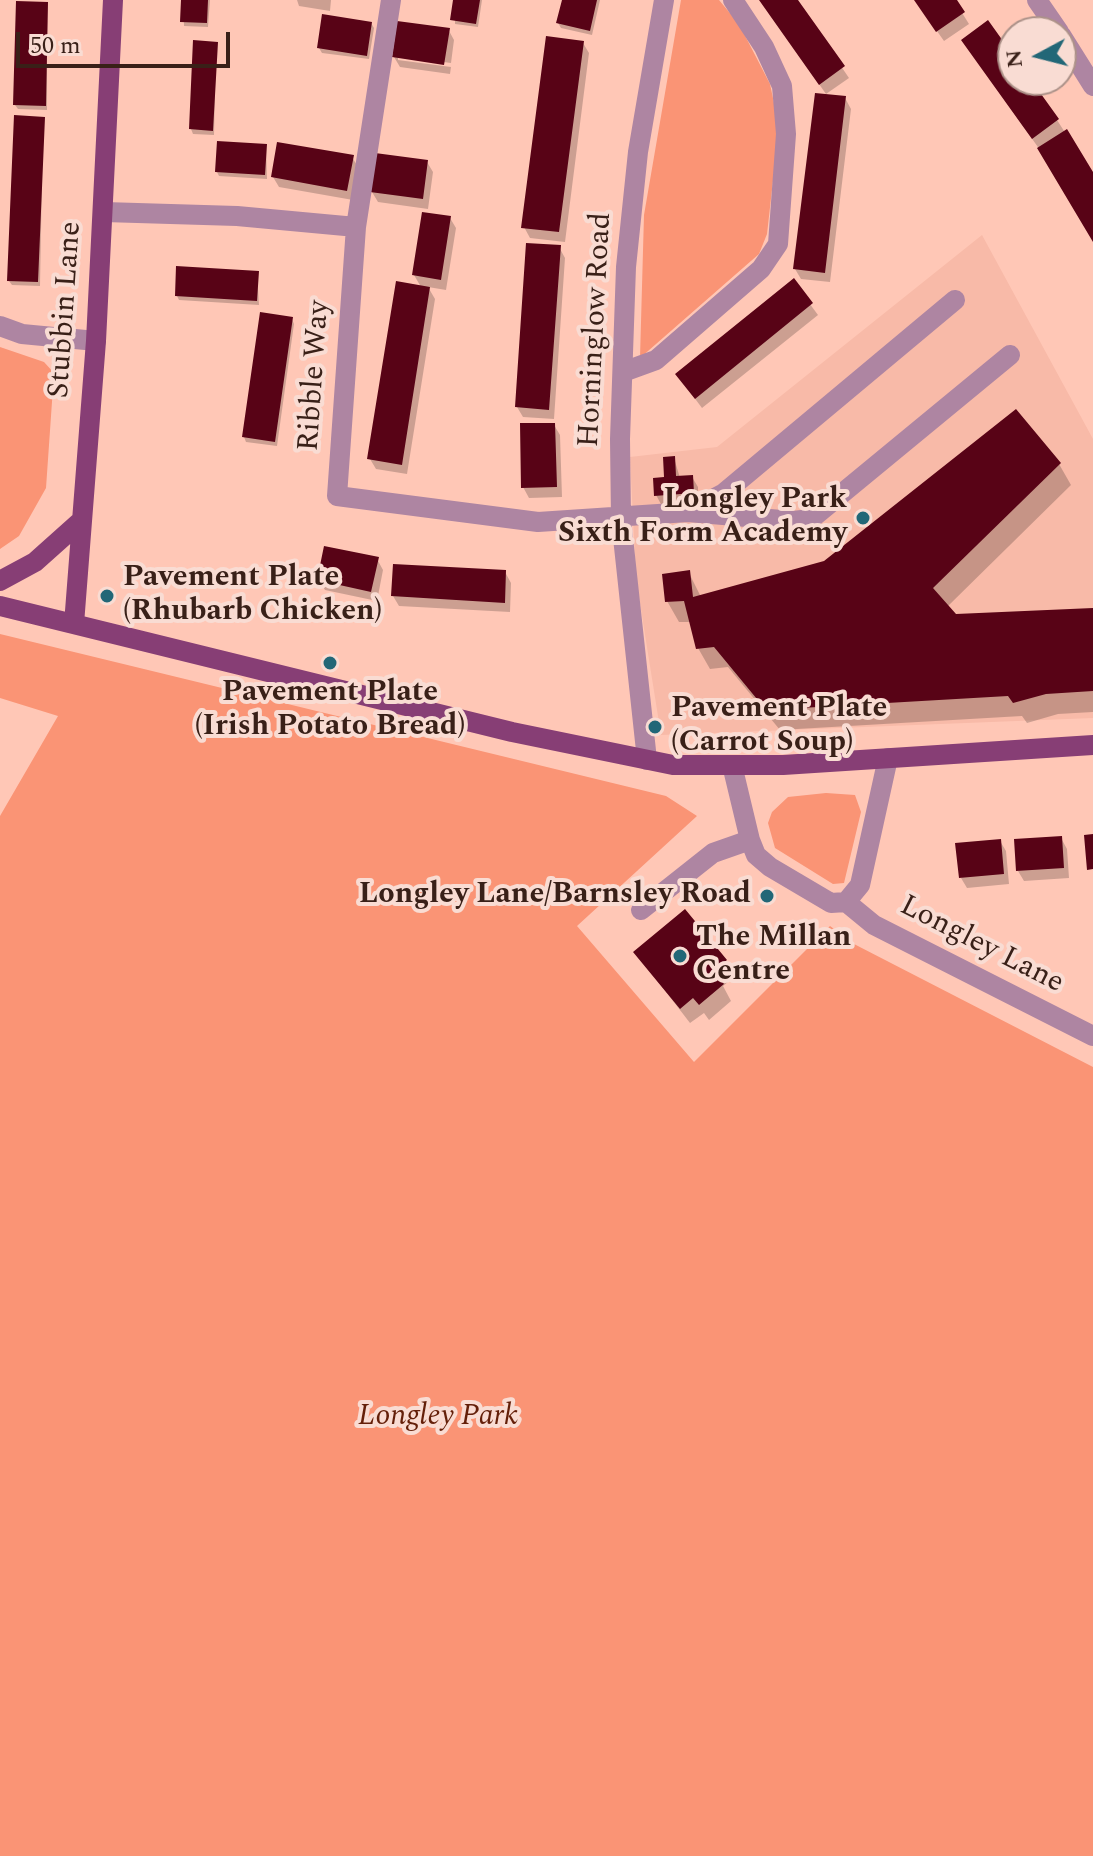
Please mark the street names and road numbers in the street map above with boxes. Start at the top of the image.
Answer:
street label: Horninglow Road [573,212,621,448]
street label: Stubbin Lane [43,220,91,400]
street label: Ribble Way [293,299,339,453]
street label: Longley Lane [893,889,1069,1003]

